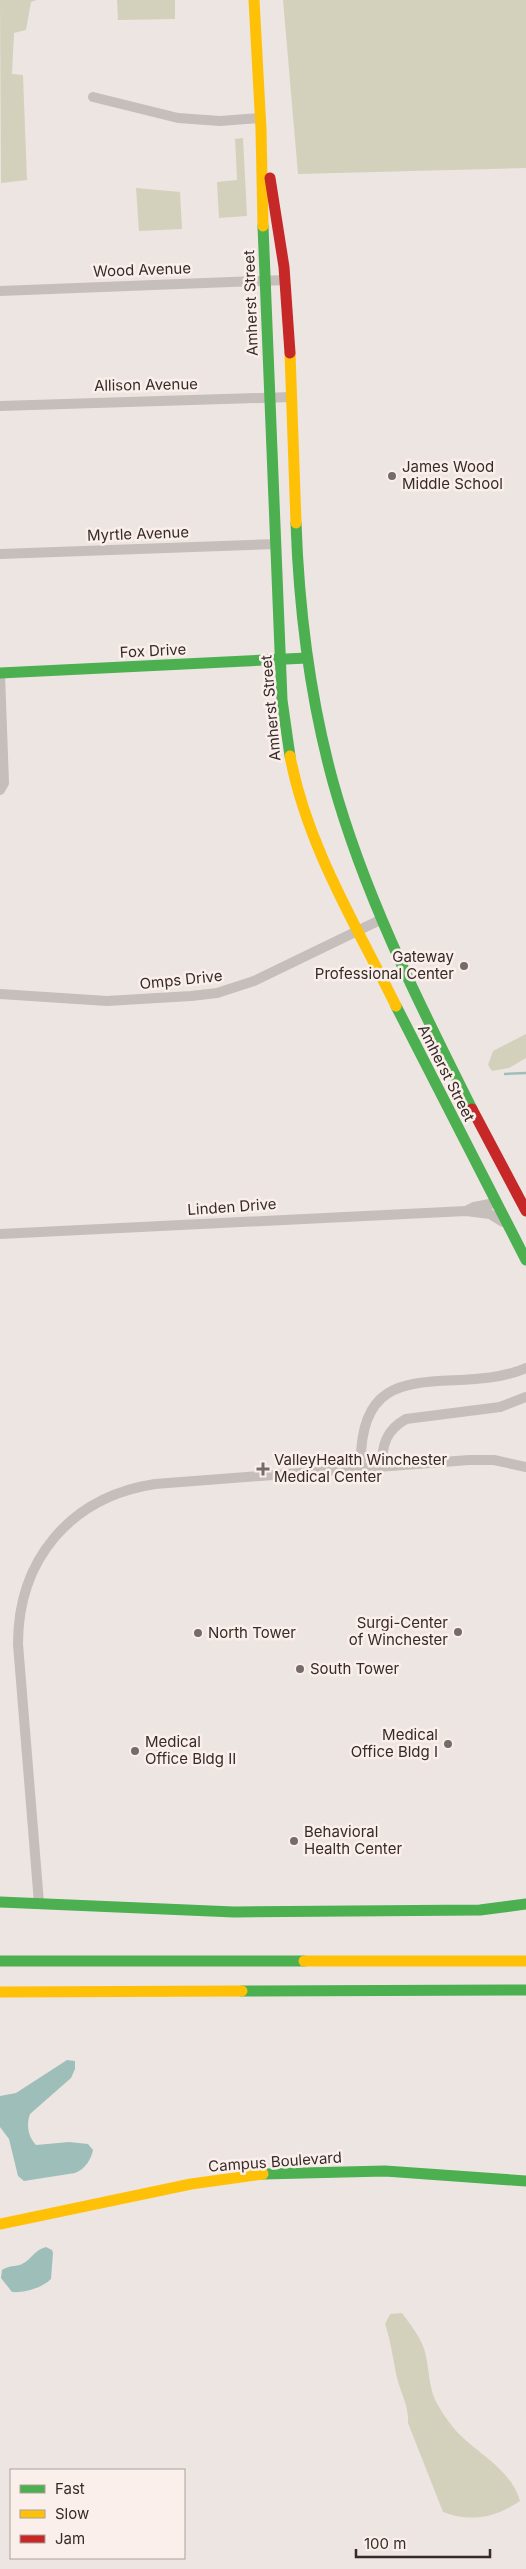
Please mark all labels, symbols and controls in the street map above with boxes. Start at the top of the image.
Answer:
street label: Amherst Street [239,250,262,356]
street label: Wood Avenue [93,258,191,281]
street label: Allison Avenue [94,374,198,395]
place label: James Wood Middle School [402,457,503,493]
marker: James Wood Middle School [386,470,398,482]
street label: Myrtle Avenue [87,522,189,545]
street label: Fox Drive [119,639,187,662]
street label: Amherst Street [256,654,285,762]
place label: Gateway Professional Center [315,947,455,983]
marker: Gateway Professional Center [458,960,470,972]
street label: Omps Drive [139,966,223,993]
street label: Amherst Street [414,1021,479,1124]
street label: Linden Drive [187,1194,277,1219]
place label: ValleyHealth Winchester Medical Center [274,1450,447,1486]
marker: ValleyHealth Winchester Medical Center [256,1462,270,1476]
place label: Surgi-Center of Winchester [349,1613,448,1649]
place label: North Tower [208,1623,296,1642]
marker: Surgi-Center of Winchester [452,1626,464,1638]
marker: North Tower [192,1627,204,1639]
place label: South Tower [310,1659,399,1678]
marker: South Tower [294,1663,306,1675]
place label: Medical Office Bldg I [351,1725,438,1761]
place label: Medical Office Bldg II [145,1732,236,1768]
marker: Medical Office Bldg I [442,1738,454,1750]
marker: Medical Office Bldg II [129,1745,141,1757]
place label: Behavioral Health Center [304,1822,402,1858]
marker: Behavioral Health Center [288,1835,300,1847]
street label: Campus Boulevard [208,2147,342,2176]
legend [10,2469,185,2559]
text: Fast [55,2479,85,2498]
text: Slow [55,2504,89,2523]
scale bar [356,2526,490,2558]
text: Jam [55,2529,85,2548]
text: 100 m [364,2534,406,2553]

